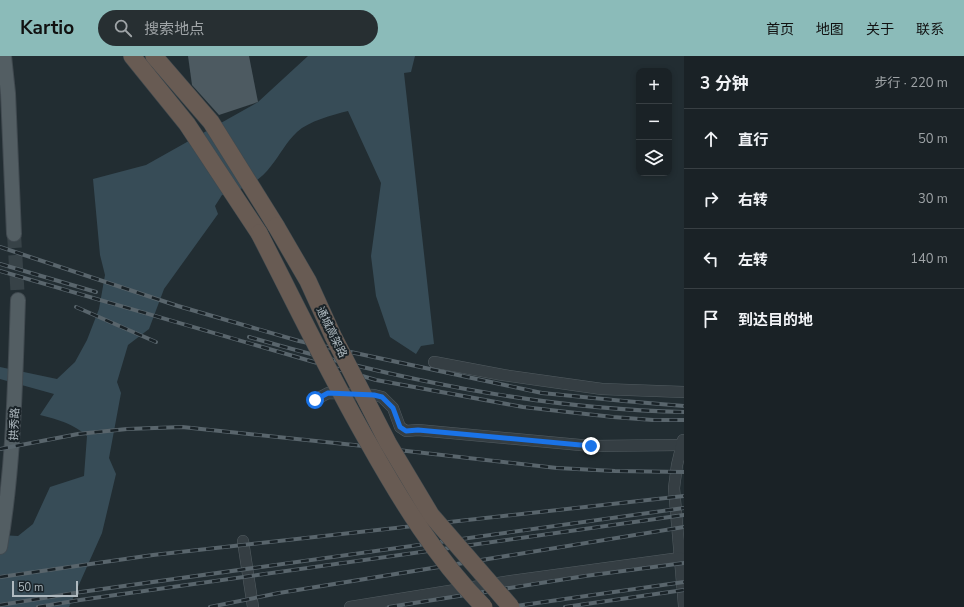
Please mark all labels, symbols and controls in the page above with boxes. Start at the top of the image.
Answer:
search box [98,10,378,46]
text: Kartio [20,15,74,41]
icon: search [112,17,134,39]
text: 搜索地点 [144,19,204,39]
text: 首页 [766,20,794,39]
text: 地图 [816,20,844,39]
text: 关于 [866,20,894,39]
text: 联系 [916,20,944,39]
map controls [636,68,672,176]
button: + [636,68,672,104]
text: 3 分钟 [700,72,749,95]
text: 步行 · 220 m [874,74,948,92]
button: − [636,104,672,140]
icon: ahead [700,128,722,150]
text: 直行 [738,130,768,150]
text: 50 m [918,130,948,148]
button: layers [636,140,672,176]
icon: right [700,188,722,210]
text: 右转 [738,190,768,210]
text: 30 m [918,190,948,208]
icon: left [700,248,722,270]
text: 左转 [738,250,768,270]
text: 140 m [910,250,948,268]
street label: 通城高架路 [313,304,350,360]
icon: arrive [700,308,722,330]
text: 到达目的地 [738,310,813,330]
route start [306,391,324,409]
street label: 拱秀路 [6,407,23,441]
route end [582,437,600,455]
scale bar [12,579,78,598]
text: 50 m [18,580,43,595]

